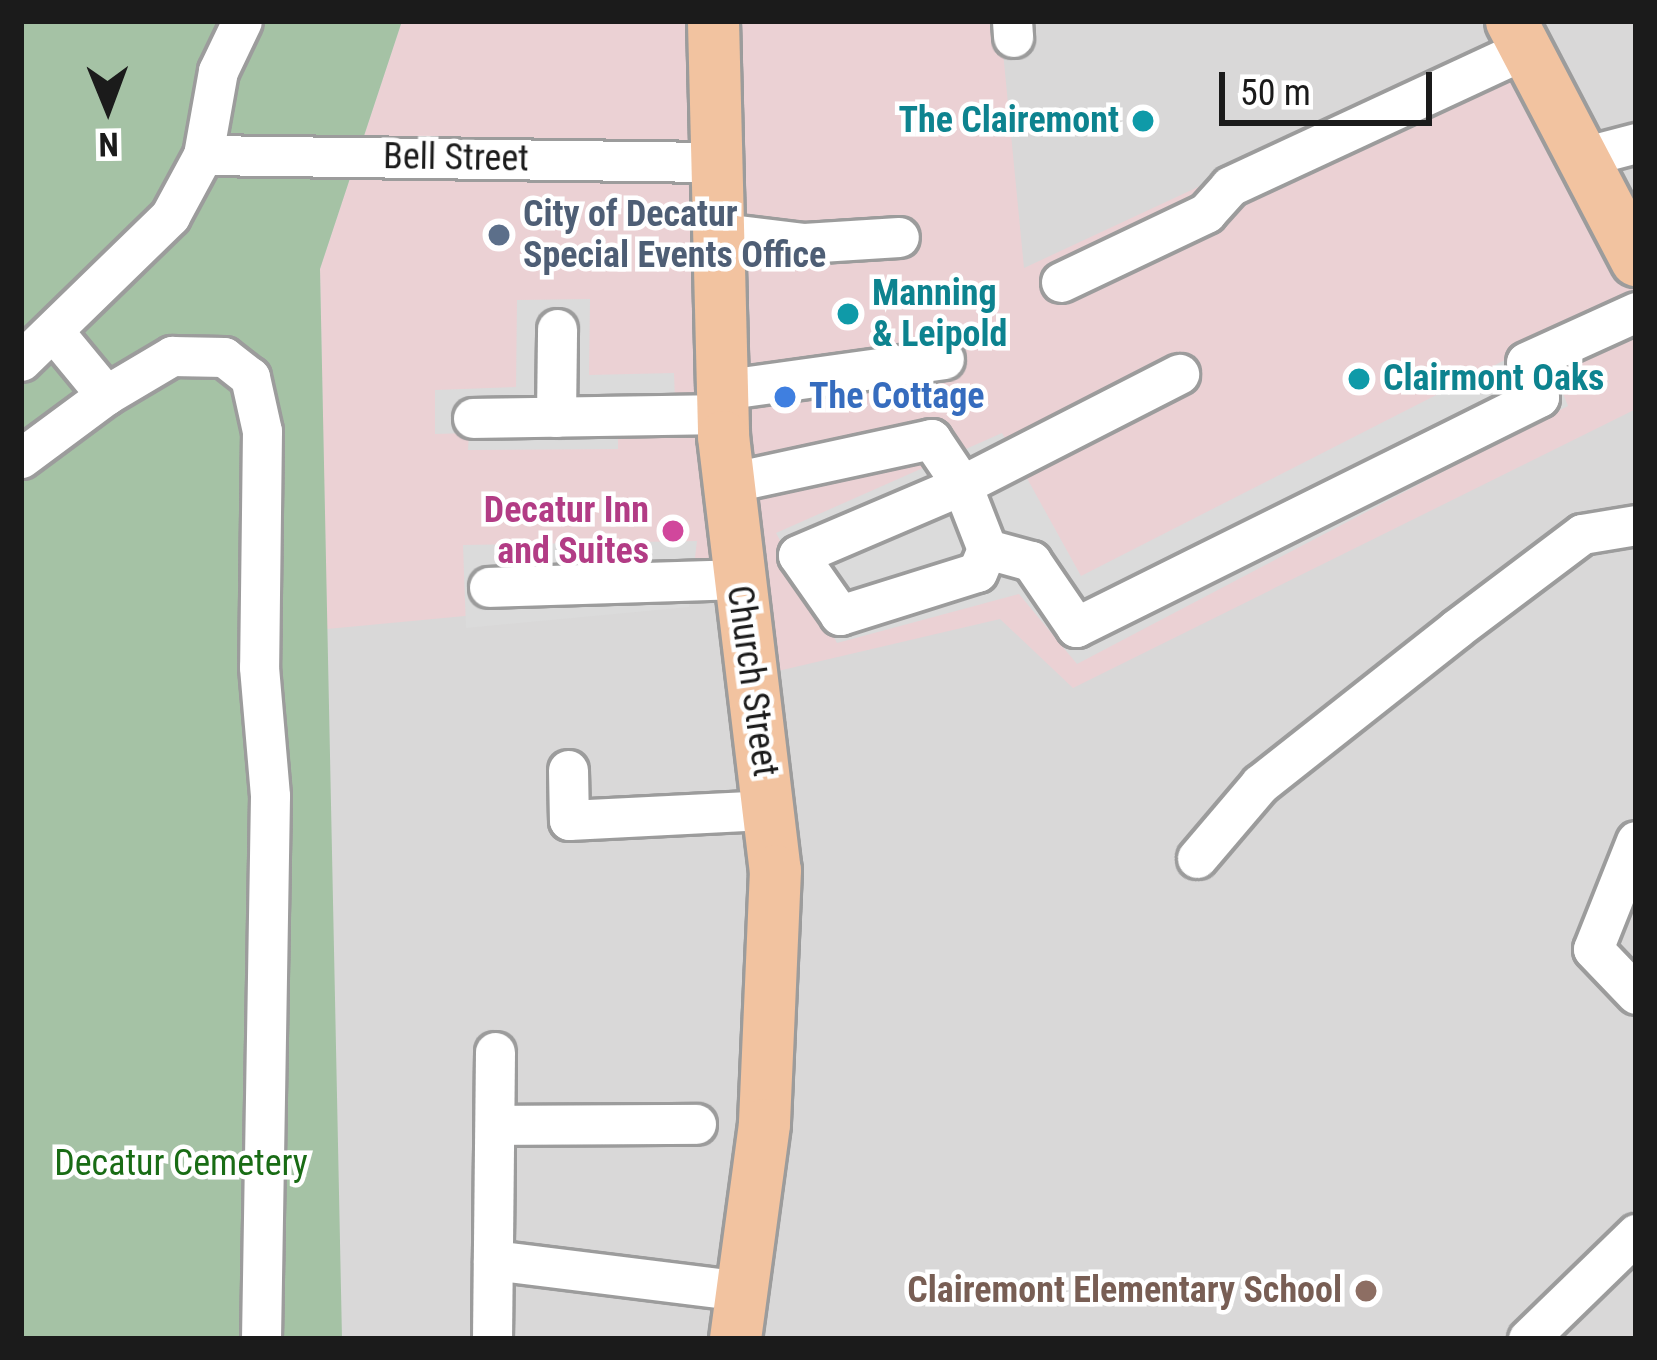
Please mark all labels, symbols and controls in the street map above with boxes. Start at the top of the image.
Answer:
north arrow [48,48,168,168]
scale bar [1225,48,1438,122]
text: 50 m [1240,72,1311,114]
place label: The Clairemont [898,99,1119,143]
marker: The Clairemont [1130,108,1156,134]
text: N [98,125,119,164]
street label: Bell Street [383,135,529,181]
place label: City of Decatur Special Events Office [523,192,826,277]
marker: City of Decatur Special Events Office [486,222,512,248]
place label: Manning & Leipold [872,271,1007,356]
marker: Manning & Leipold [835,301,861,327]
place label: Clairmont Oaks [1383,357,1604,401]
marker: Clairmont Oaks [1346,366,1372,392]
place label: The Cottage [809,375,985,419]
marker: The Cottage [772,384,798,410]
place label: Decatur Inn and Suites [484,488,649,573]
marker: Decatur Inn and Suites [660,518,686,544]
street label: Church Street [717,583,787,779]
park label: Decatur Cemetery [54,1142,308,1186]
place label: Clairemont Elementary School [907,1269,1342,1313]
marker: Clairemont Elementary School [1353,1278,1379,1304]

